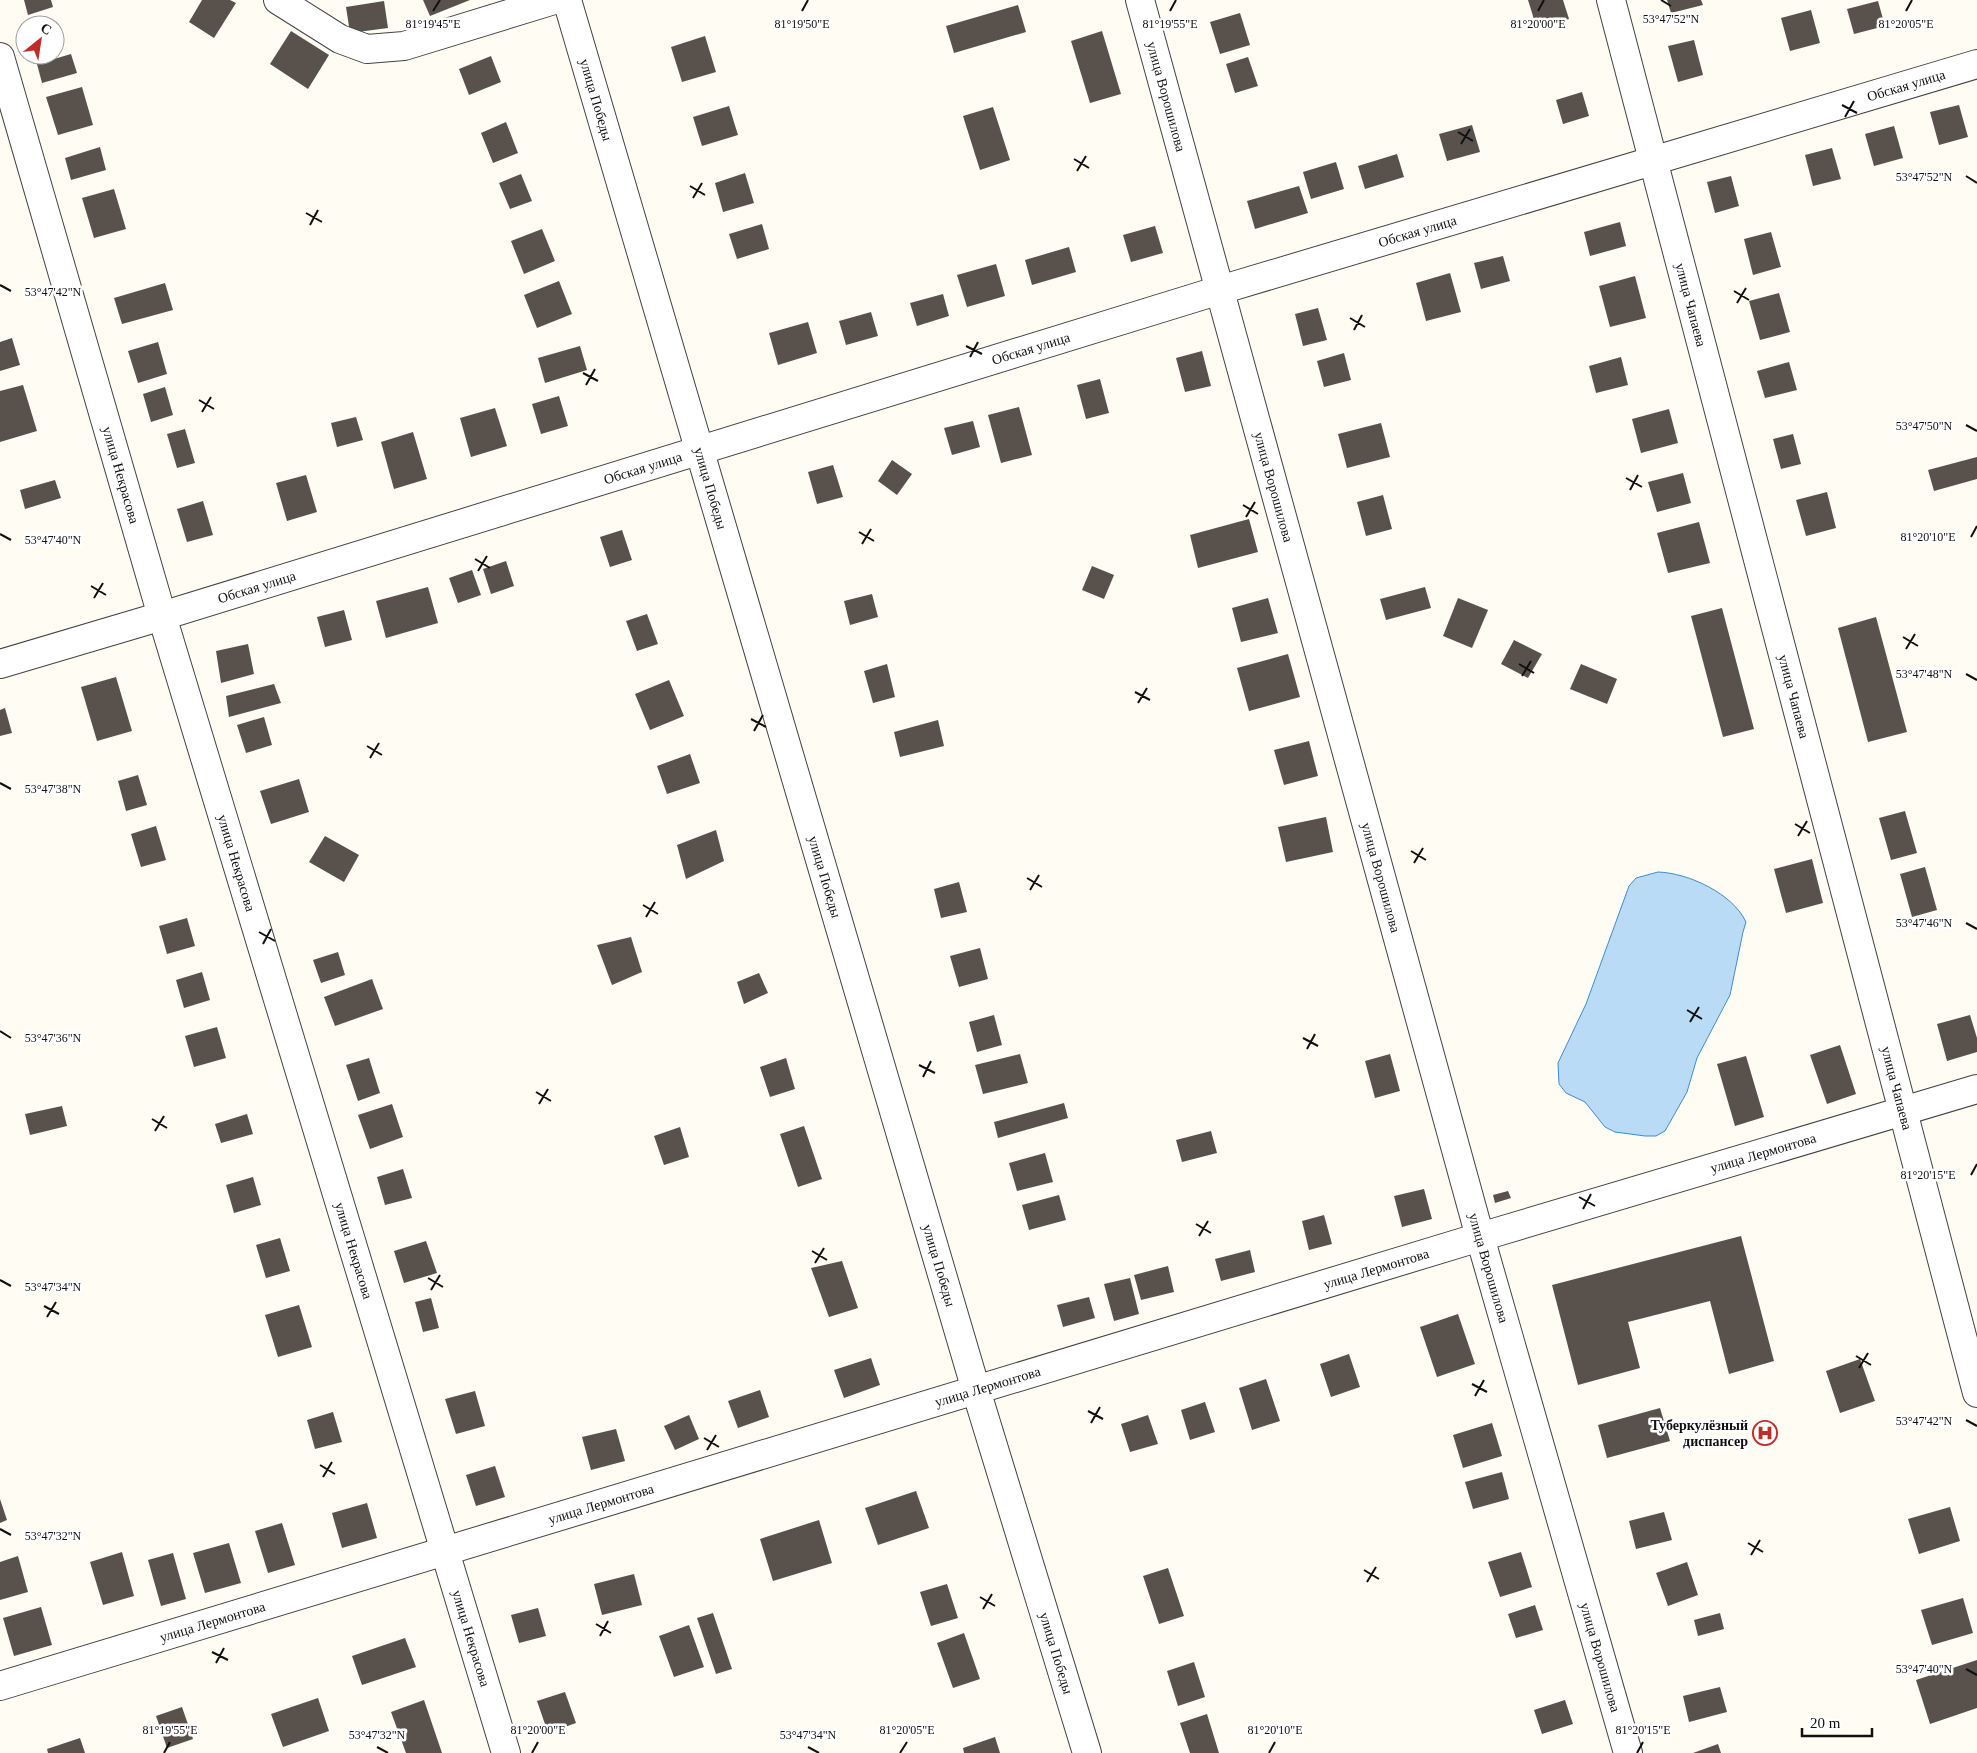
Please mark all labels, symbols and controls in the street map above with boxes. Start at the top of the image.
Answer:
text: 53°47'52"N [1643,12,1700,26]
north arrow [15,15,65,65]
text: 81°19'45"E [405,17,461,31]
text: 81°19'50"E [774,17,830,31]
text: 81°19'55"E [1142,17,1198,31]
text: 81°20'00"E [1510,17,1566,31]
text: 81°20'05"E [1878,17,1934,31]
text: С [38,20,54,38]
street label: улица Ворошилова [1144,40,1188,154]
street label: улица Победы [577,57,615,143]
street label: Обская улица [1865,67,1948,104]
text: 53°47'52"N [1896,170,1953,184]
street label: Обская улица [1377,213,1459,250]
street label: улица Чапаева [1672,261,1709,349]
text: 53°47'42"N [25,285,82,299]
street label: Обская улица [990,329,1072,368]
text: 53°47'50"N [1896,419,1953,433]
street label: улица Некрасова [99,425,142,526]
street label: улица Ворошилова [1251,430,1296,544]
street label: улица Победы [691,446,730,532]
street label: Обская улица [602,449,684,487]
text: 81°20'10"E [1900,530,1956,544]
text: 53°47'40"N [25,533,82,547]
street label: Обская улица [216,568,298,606]
street label: улица Чапаева [1775,653,1812,741]
text: 53°47'48"N [1896,667,1953,681]
text: 53°47'38"N [25,782,82,796]
street label: улица Некрасова [215,813,258,914]
street label: улица Ворошилова [1358,821,1403,935]
street label: улица Победы [805,834,844,920]
text: 53°47'46"N [1896,916,1953,930]
text: 53°47'36"N [25,1031,82,1045]
street label: улица Чапаева [1878,1045,1915,1132]
street label: улица Лермонтова [1709,1130,1819,1176]
text: 81°20'15"E [1900,1168,1956,1182]
street label: улица Некрасова [332,1201,375,1302]
street label: улица Ворошилова [1466,1211,1511,1325]
street label: улица Победы [920,1223,958,1309]
street label: улица Лермонтова [1322,1246,1432,1292]
text: 53°47'34"N [25,1280,82,1294]
street label: улица Лермонтова [933,1364,1043,1410]
text: 53°47'42"N [1896,1414,1953,1428]
place label: Туберкулёзный диспансер [1650,1418,1748,1449]
hospital icon: Туберкулёзный диспансер [1752,1420,1778,1446]
street label: улица Лермонтова [547,1481,656,1527]
text: 53°47'32"N [25,1529,82,1543]
street label: улица Некрасова [449,1588,493,1689]
street label: улица Лермонтова [158,1599,268,1645]
street label: улица Ворошилова [1577,1601,1623,1715]
street label: улица Победы [1036,1610,1076,1696]
text: 53°47'40"N [1896,1662,1953,1676]
scale bar [1802,1706,1872,1738]
text: 20 m [1810,1715,1841,1731]
text: 81°19'55"E [142,1723,198,1737]
text: 81°20'00"E [510,1723,566,1737]
text: 81°20'05"E [879,1723,935,1737]
text: 81°20'10"E [1247,1723,1303,1737]
text: 81°20'15"E [1615,1723,1671,1737]
text: 53°47'32"N [349,1728,406,1742]
text: 53°47'34"N [780,1728,837,1742]

